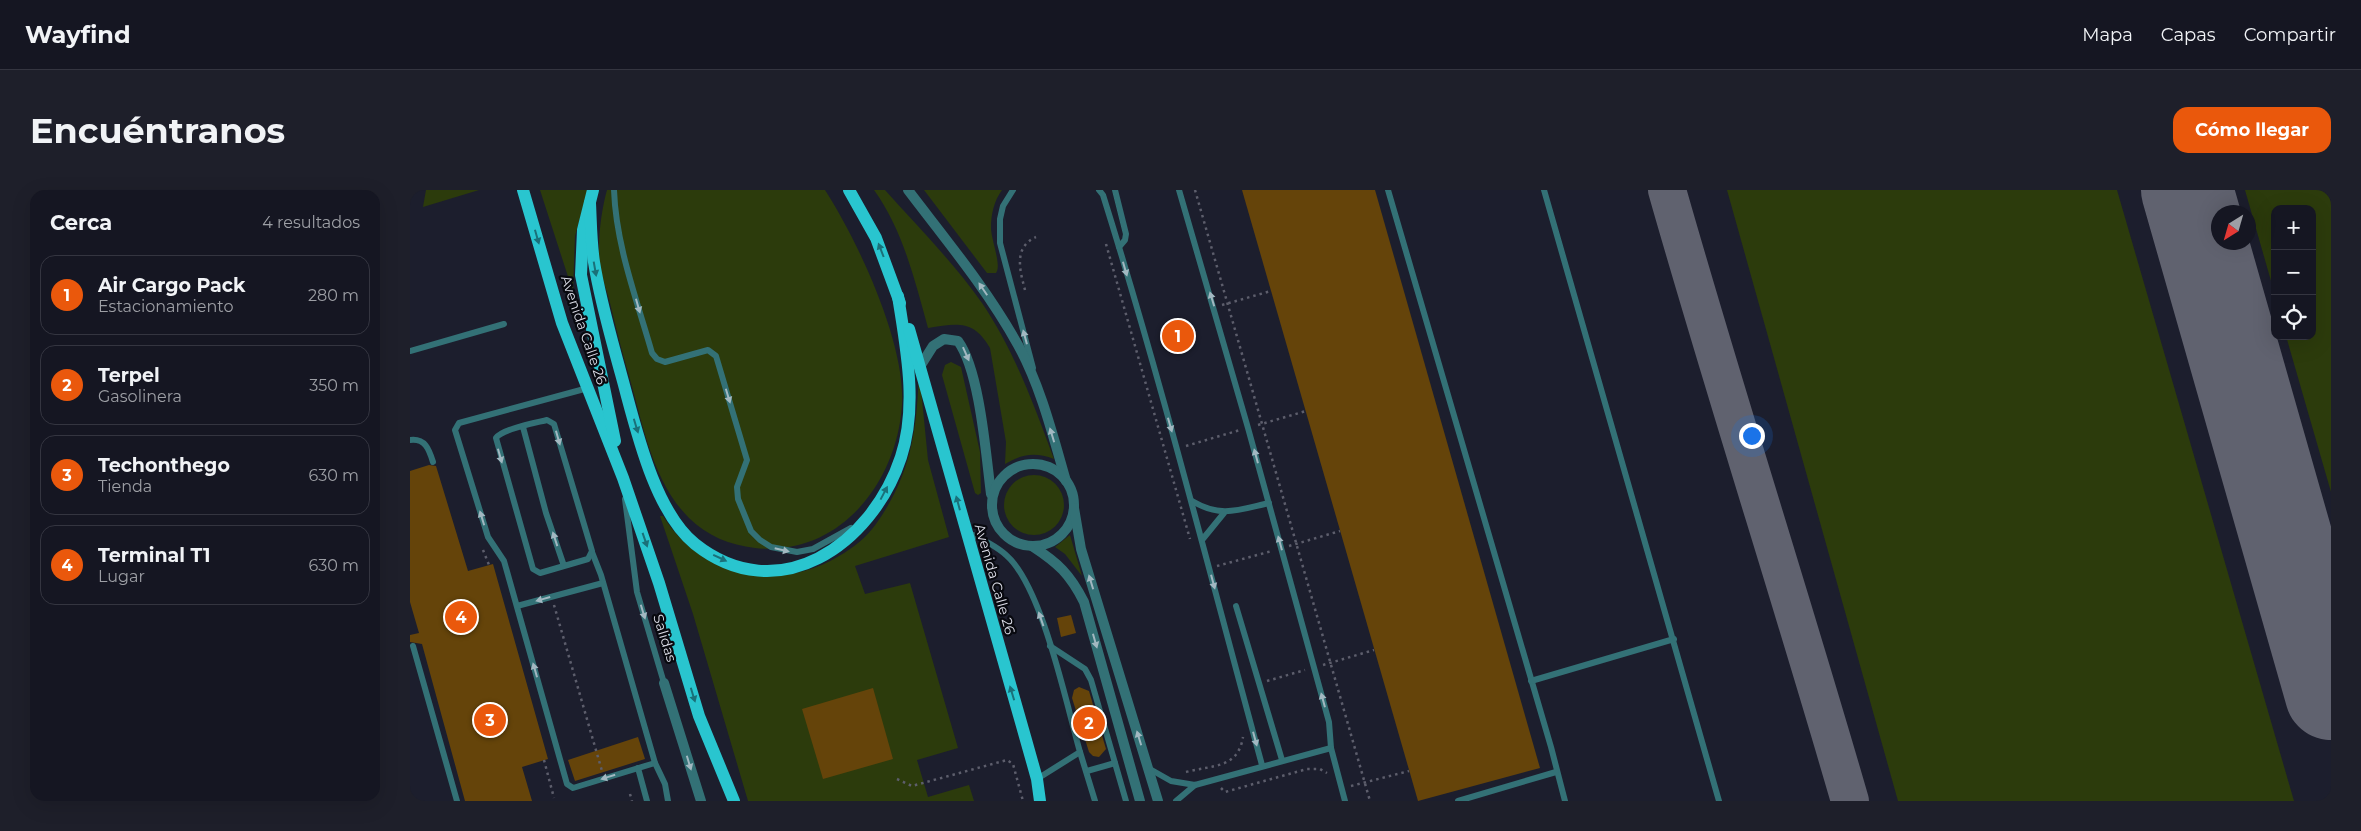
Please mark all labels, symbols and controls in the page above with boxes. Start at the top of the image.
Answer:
text: Wayfind [25,20,131,49]
text: Mapa [2082,24,2133,46]
text: Capas [2161,24,2216,46]
text: Compartir [2244,24,2336,46]
button: Cómo llegar [2173,107,2331,153]
text: Encuéntranos [30,109,285,152]
north arrow [2211,205,2256,250]
map controls [2271,205,2316,340]
button: + [2271,205,2316,250]
text: Cerca [50,210,112,235]
text: 4 resultados [262,213,360,232]
one-way arrow [533,229,541,244]
one-way arrow [877,242,885,257]
button: − [2271,250,2316,295]
one-way arrow [592,261,600,277]
one-way arrow [1122,262,1130,277]
street label: Avenida Calle 26 [557,273,611,387]
text: Air Cargo Pack [98,274,245,297]
one-way arrow [978,282,988,295]
text: 1 [64,286,70,305]
text: 280 m [308,286,359,305]
one-way arrow [1207,292,1215,307]
button: locate [2271,295,2316,340]
text: Estacionamiento [98,297,233,316]
one-way arrow [635,298,643,313]
pin: 1 [1162,317,1194,355]
one-way arrow [1021,330,1029,345]
one-way arrow [961,347,970,362]
text: Terpel [98,364,160,387]
text: 2 [62,376,72,395]
text: 350 m [309,376,359,395]
text: Gasolinera [98,387,182,406]
one-way arrow [725,389,733,404]
one-way arrow [1167,418,1175,433]
one-way arrow [633,419,641,434]
your location [1739,423,1765,449]
one-way arrow [1048,427,1056,442]
one-way arrow [555,430,563,445]
one-way arrow [496,448,504,464]
one-way arrow [1252,448,1260,463]
text: Techonthego [98,454,230,477]
text: 3 [62,466,72,485]
text: 630 m [308,466,359,485]
text: Tienda [98,477,152,496]
one-way arrow [880,486,888,500]
one-way arrow [953,496,961,511]
one-way arrow [477,510,485,525]
street label: Avenida Calle 26 [971,522,1020,637]
one-way arrow [551,532,558,547]
one-way arrow [641,533,649,548]
one-way arrow [1276,536,1284,551]
text: Terminal T1 [98,544,210,567]
one-way arrow [775,546,790,554]
one-way arrow [713,555,727,563]
text: 4 [61,556,73,575]
text: 630 m [308,556,359,575]
text: Lugar [98,567,145,586]
one-way arrow [1087,575,1094,590]
one-way arrow [1209,575,1217,590]
one-way arrow [536,595,551,603]
pin: 4 [445,598,477,636]
one-way arrow [639,605,647,620]
one-way arrow [1037,611,1045,626]
street label: Salidas [649,612,681,664]
one-way arrow [1091,634,1099,649]
one-way arrow [530,663,538,678]
one-way arrow [1008,685,1016,700]
one-way arrow [689,688,697,703]
one-way arrow [1318,692,1326,707]
pin: 3 [474,701,506,739]
pin: 2 [1073,704,1105,742]
one-way arrow [1134,730,1142,745]
one-way arrow [1251,731,1259,747]
one-way arrow [686,756,694,771]
one-way arrow [601,774,616,781]

